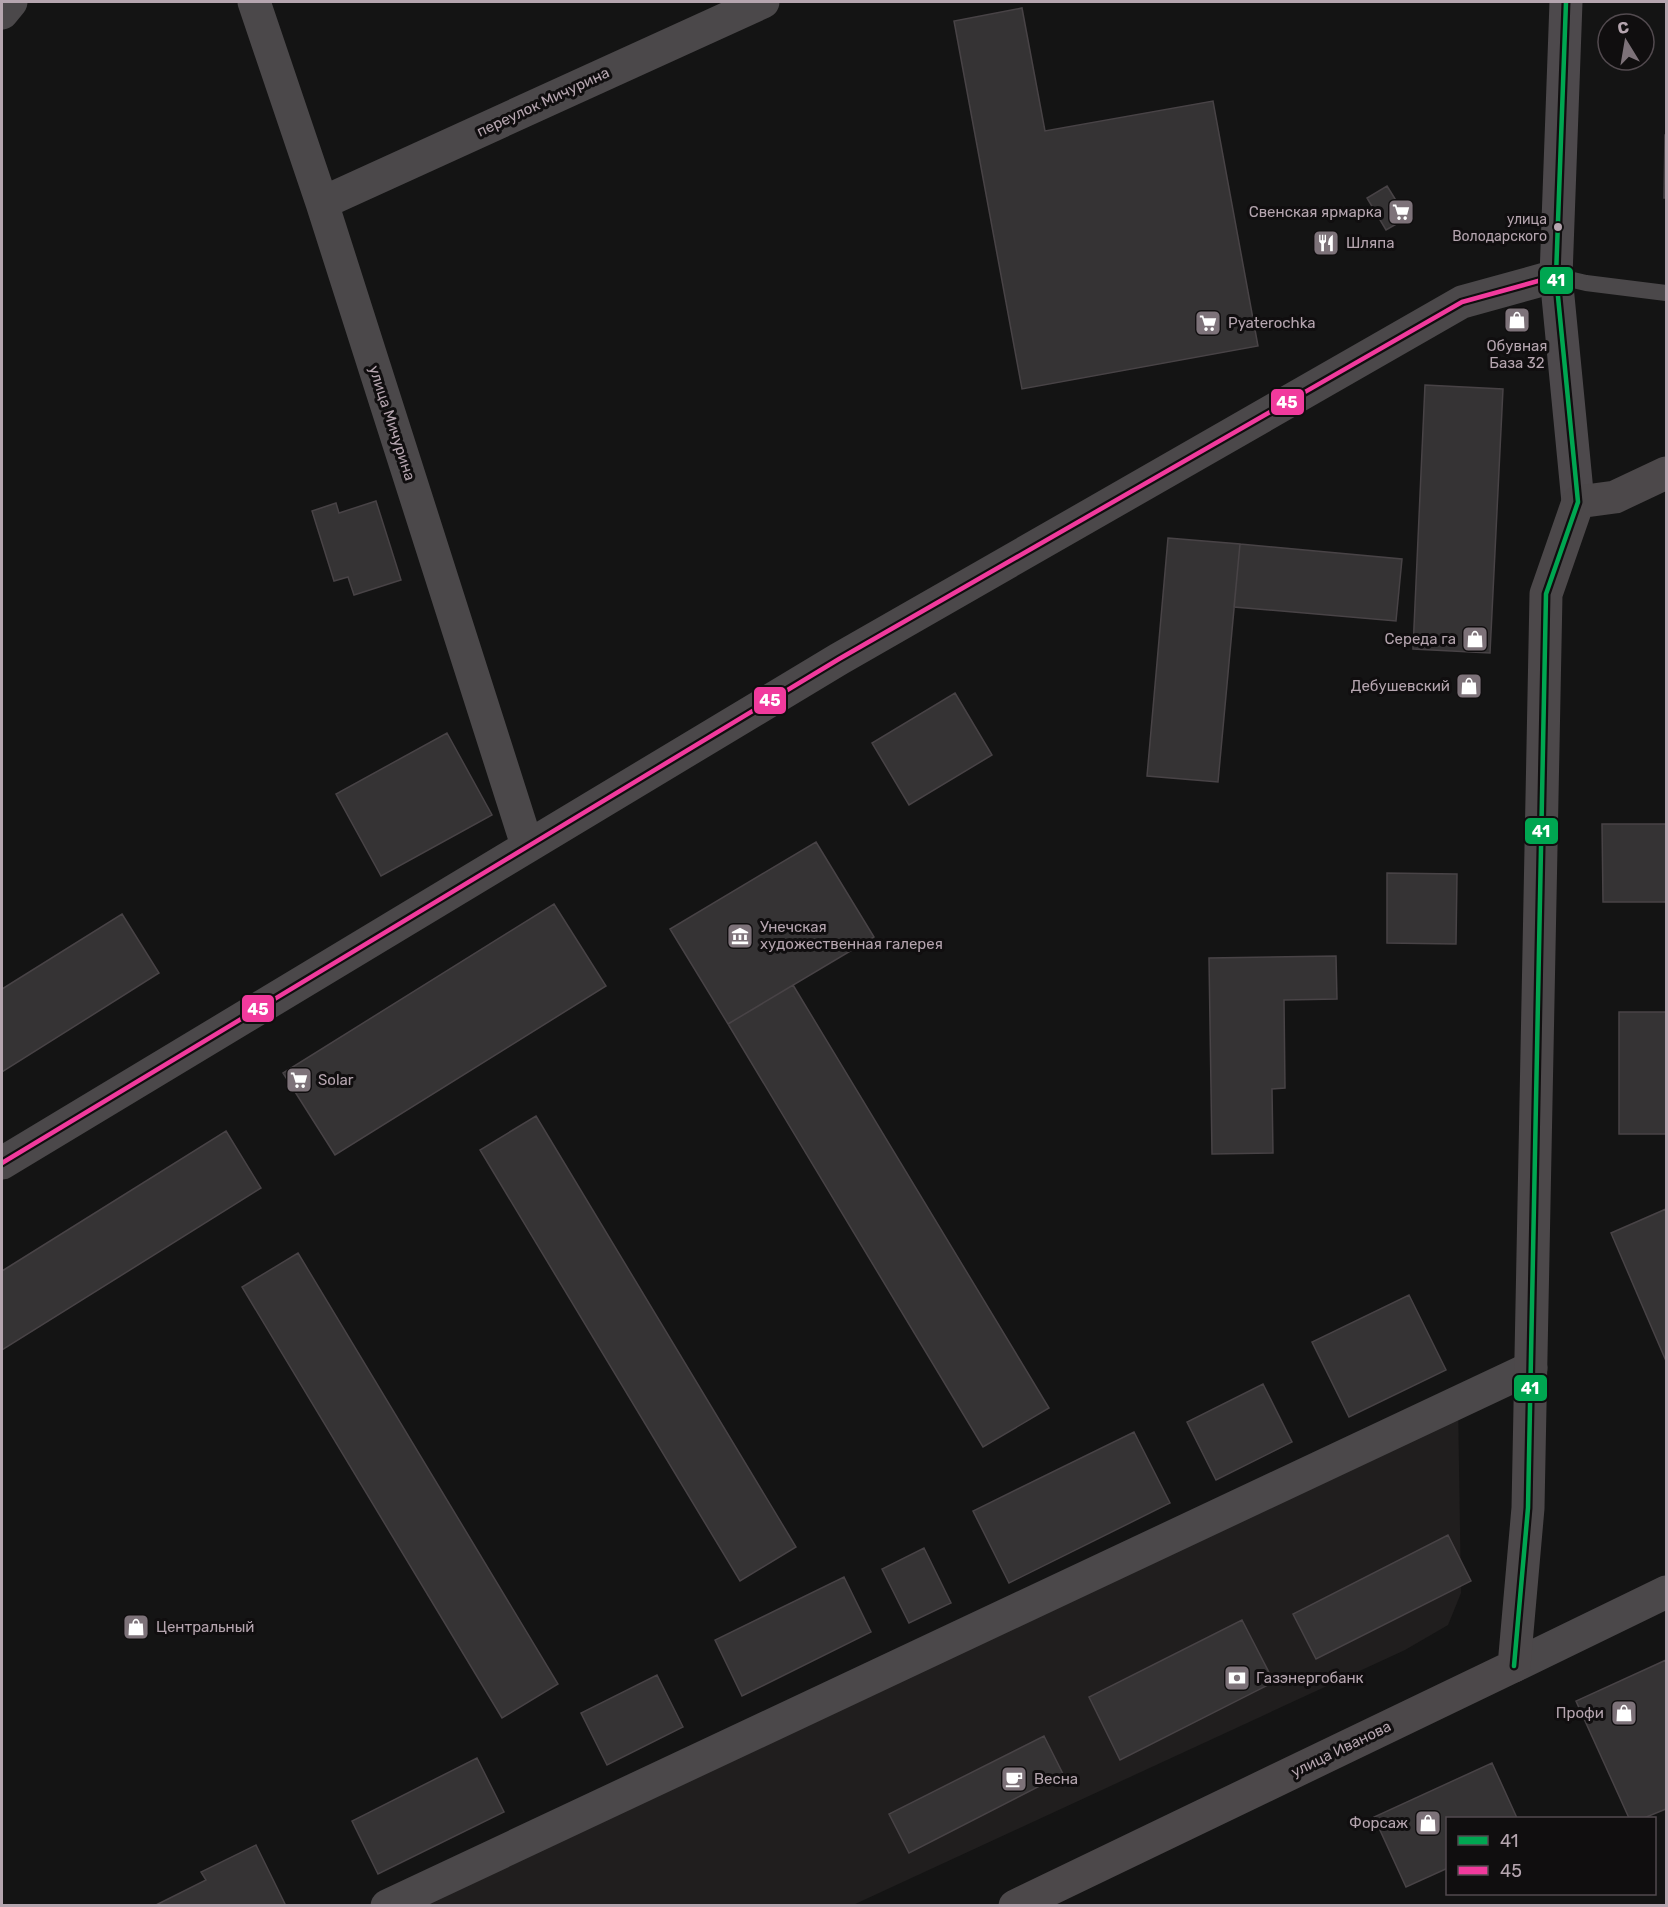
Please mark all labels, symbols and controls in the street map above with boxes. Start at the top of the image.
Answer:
north arrow [1596,12,1656,72]
text: С [1616,17,1631,38]
street label: переулок Мичурина [474,63,612,141]
supermarket icon: Свенская ярмарка [1386,197,1416,227]
place label: Свенская ярмарка [1249,203,1382,221]
place label: улица Володарского [1452,211,1547,245]
marker: улица Володарского [1552,221,1564,233]
restaurant icon: Шляпа [1311,228,1341,258]
place label: Шляпа [1346,234,1394,252]
line badge: 41 [1539,266,1574,295]
text: 41 [1547,271,1565,290]
shop icon: Обувная База 32 [1502,305,1532,335]
supermarket icon: Pyaterochka [1193,308,1223,338]
place label: Pyaterochka [1228,314,1316,332]
place label: Обувная База 32 [1486,337,1548,372]
street label: улица Мичурина [365,363,419,483]
line badge: 45 [1270,388,1305,416]
text: 45 [1276,393,1298,412]
shop icon: Середа га [1460,624,1490,654]
place label: Середа га [1385,630,1456,648]
shop icon: Дебушевский [1454,671,1484,701]
place label: Дебушевский [1351,677,1450,695]
line badge: 45 [753,686,787,715]
text: 45 [759,691,781,710]
line badge: 41 [1524,817,1559,845]
text: 41 [1532,822,1550,841]
place label: Унечская художественная галерея [760,918,943,953]
museum icon: Унечская художественная галерея [725,921,755,951]
line badge: 45 [241,994,275,1023]
text: 45 [247,1000,269,1019]
supermarket icon: Solar [284,1065,314,1095]
place label: Solar [318,1071,354,1089]
line badge: 41 [1513,1374,1548,1402]
text: 41 [1521,1379,1539,1398]
shop icon: Центральный [121,1612,151,1642]
place label: Центральный [156,1618,255,1636]
bank icon: Газэнергобанк [1222,1663,1252,1693]
place label: Газэнергобанк [1256,1669,1364,1687]
shop icon: Профи [1609,1698,1639,1728]
place label: Профи [1556,1704,1604,1722]
street label: улица Иванова [1288,1717,1394,1781]
cafe icon: Весна [999,1764,1029,1794]
place label: Весна [1034,1770,1078,1788]
shop icon: Форсаж [1413,1808,1443,1838]
place label: Форсаж [1349,1814,1408,1832]
legend [1446,1817,1656,1895]
text: 41 [1500,1830,1519,1852]
text: 45 [1500,1860,1522,1882]

